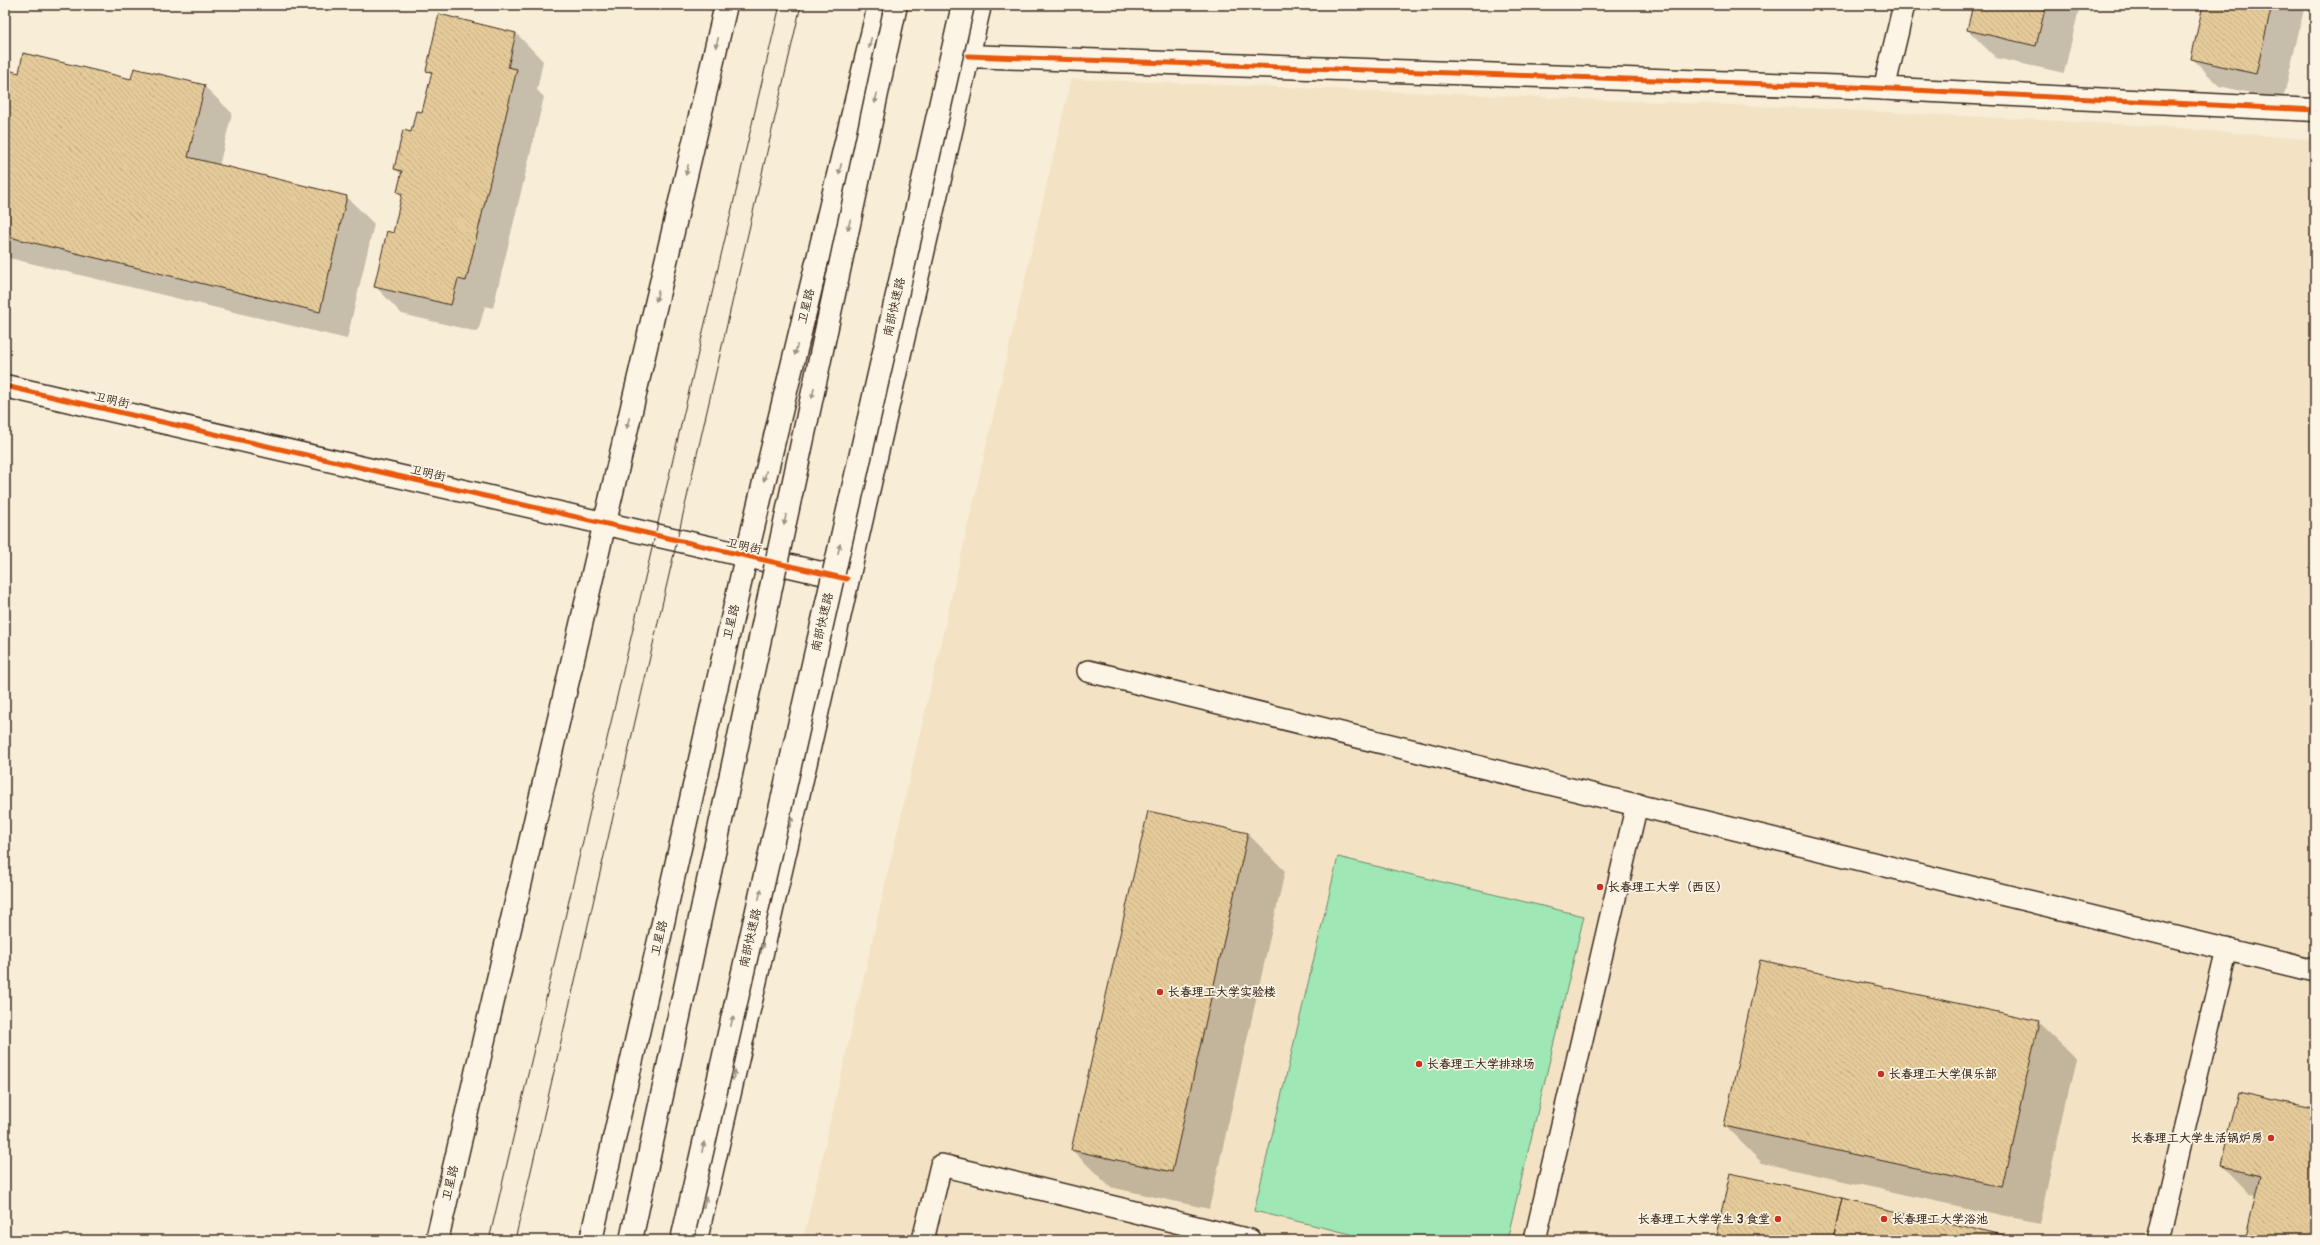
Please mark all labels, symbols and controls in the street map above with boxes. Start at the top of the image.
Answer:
one-way arrow [713,37,719,49]
one-way arrow [867,37,873,49]
one-way arrow [873,92,879,104]
one-way arrow [836,163,842,175]
one-way arrow [684,164,690,176]
one-way arrow [845,219,851,231]
street label: 南部快速路 [880,276,909,338]
street label: 卫星路 [795,287,818,325]
one-way arrow [654,290,660,302]
one-way arrow [793,344,799,356]
one-way arrow [809,387,815,399]
street label: 卫明街 [93,389,131,412]
one-way arrow [624,416,630,429]
street label: 卫明街 [409,462,447,485]
one-way arrow [762,470,768,483]
one-way arrow [782,514,788,526]
street label: 卫明街 [725,535,763,558]
one-way arrow [837,543,843,555]
street label: 南部快速路 [808,591,837,653]
street label: 卫星路 [720,603,743,641]
one-way arrow [789,816,795,828]
place label: 长春理工大学（西区） [1608,880,1728,895]
marker: 长春理工大学（西区） [1595,882,1605,892]
one-way arrow [758,888,764,900]
street label: 南部快速路 [736,907,765,969]
street label: 卫星路 [648,919,671,957]
one-way arrow [760,942,766,955]
place label: 长春理工大学实验楼 [1168,985,1276,1000]
marker: 长春理工大学实验楼 [1155,987,1165,997]
one-way arrow [729,1014,735,1027]
place label: 长春理工大学排球场 [1427,1057,1535,1072]
marker: 长春理工大学排球场 [1414,1059,1424,1069]
place label: 长春理工大学俱乐部 [1889,1067,1997,1082]
one-way arrow [731,1069,737,1081]
marker: 长春理工大学俱乐部 [1876,1069,1886,1079]
place label: 长春理工大学生活锅炉房 [2131,1131,2263,1146]
marker: 长春理工大学生活锅炉房 [2266,1133,2276,1143]
one-way arrow [700,1141,706,1154]
street label: 卫星路 [439,1164,462,1202]
one-way arrow [702,1196,708,1208]
place label: 长春理工大学学生 3 食堂 [1638,1212,1770,1227]
place label: 长春理工大学浴池 [1892,1212,1988,1227]
marker: 长春理工大学学生 3 食堂 [1773,1214,1783,1224]
marker: 长春理工大学浴池 [1879,1214,1889,1224]

